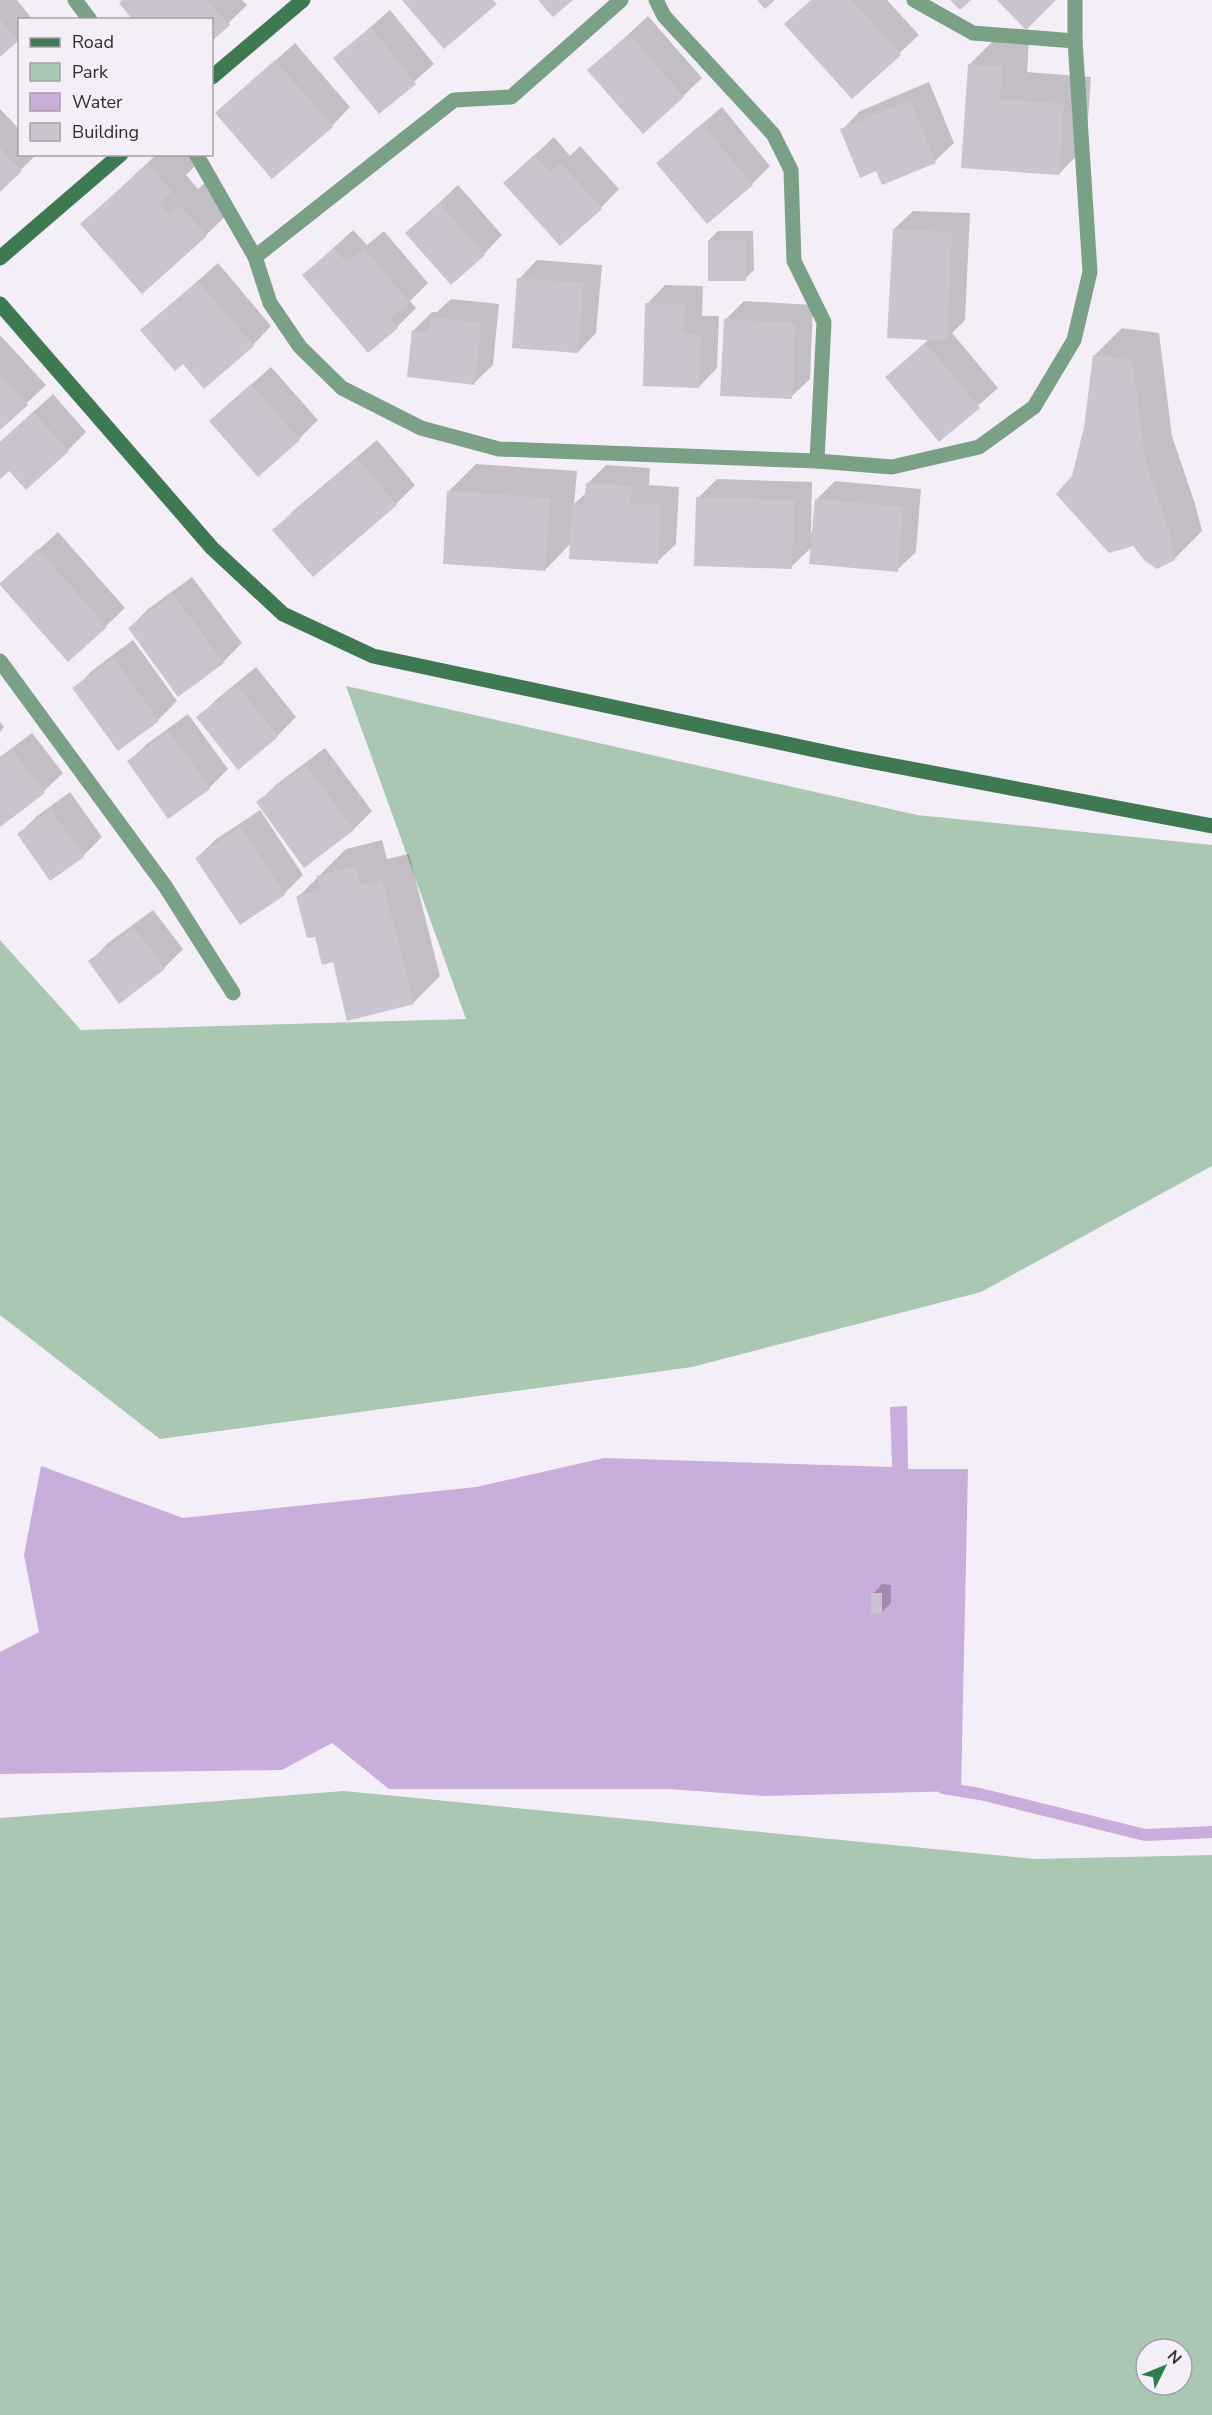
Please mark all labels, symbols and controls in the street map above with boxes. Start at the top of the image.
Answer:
legend [18,18,213,156]
text: Road [72,30,114,54]
text: Park [72,60,109,84]
text: Water [72,90,123,114]
text: Building [72,120,139,144]
north arrow [1134,2337,1194,2397]
text: N [1162,2346,1186,2369]

